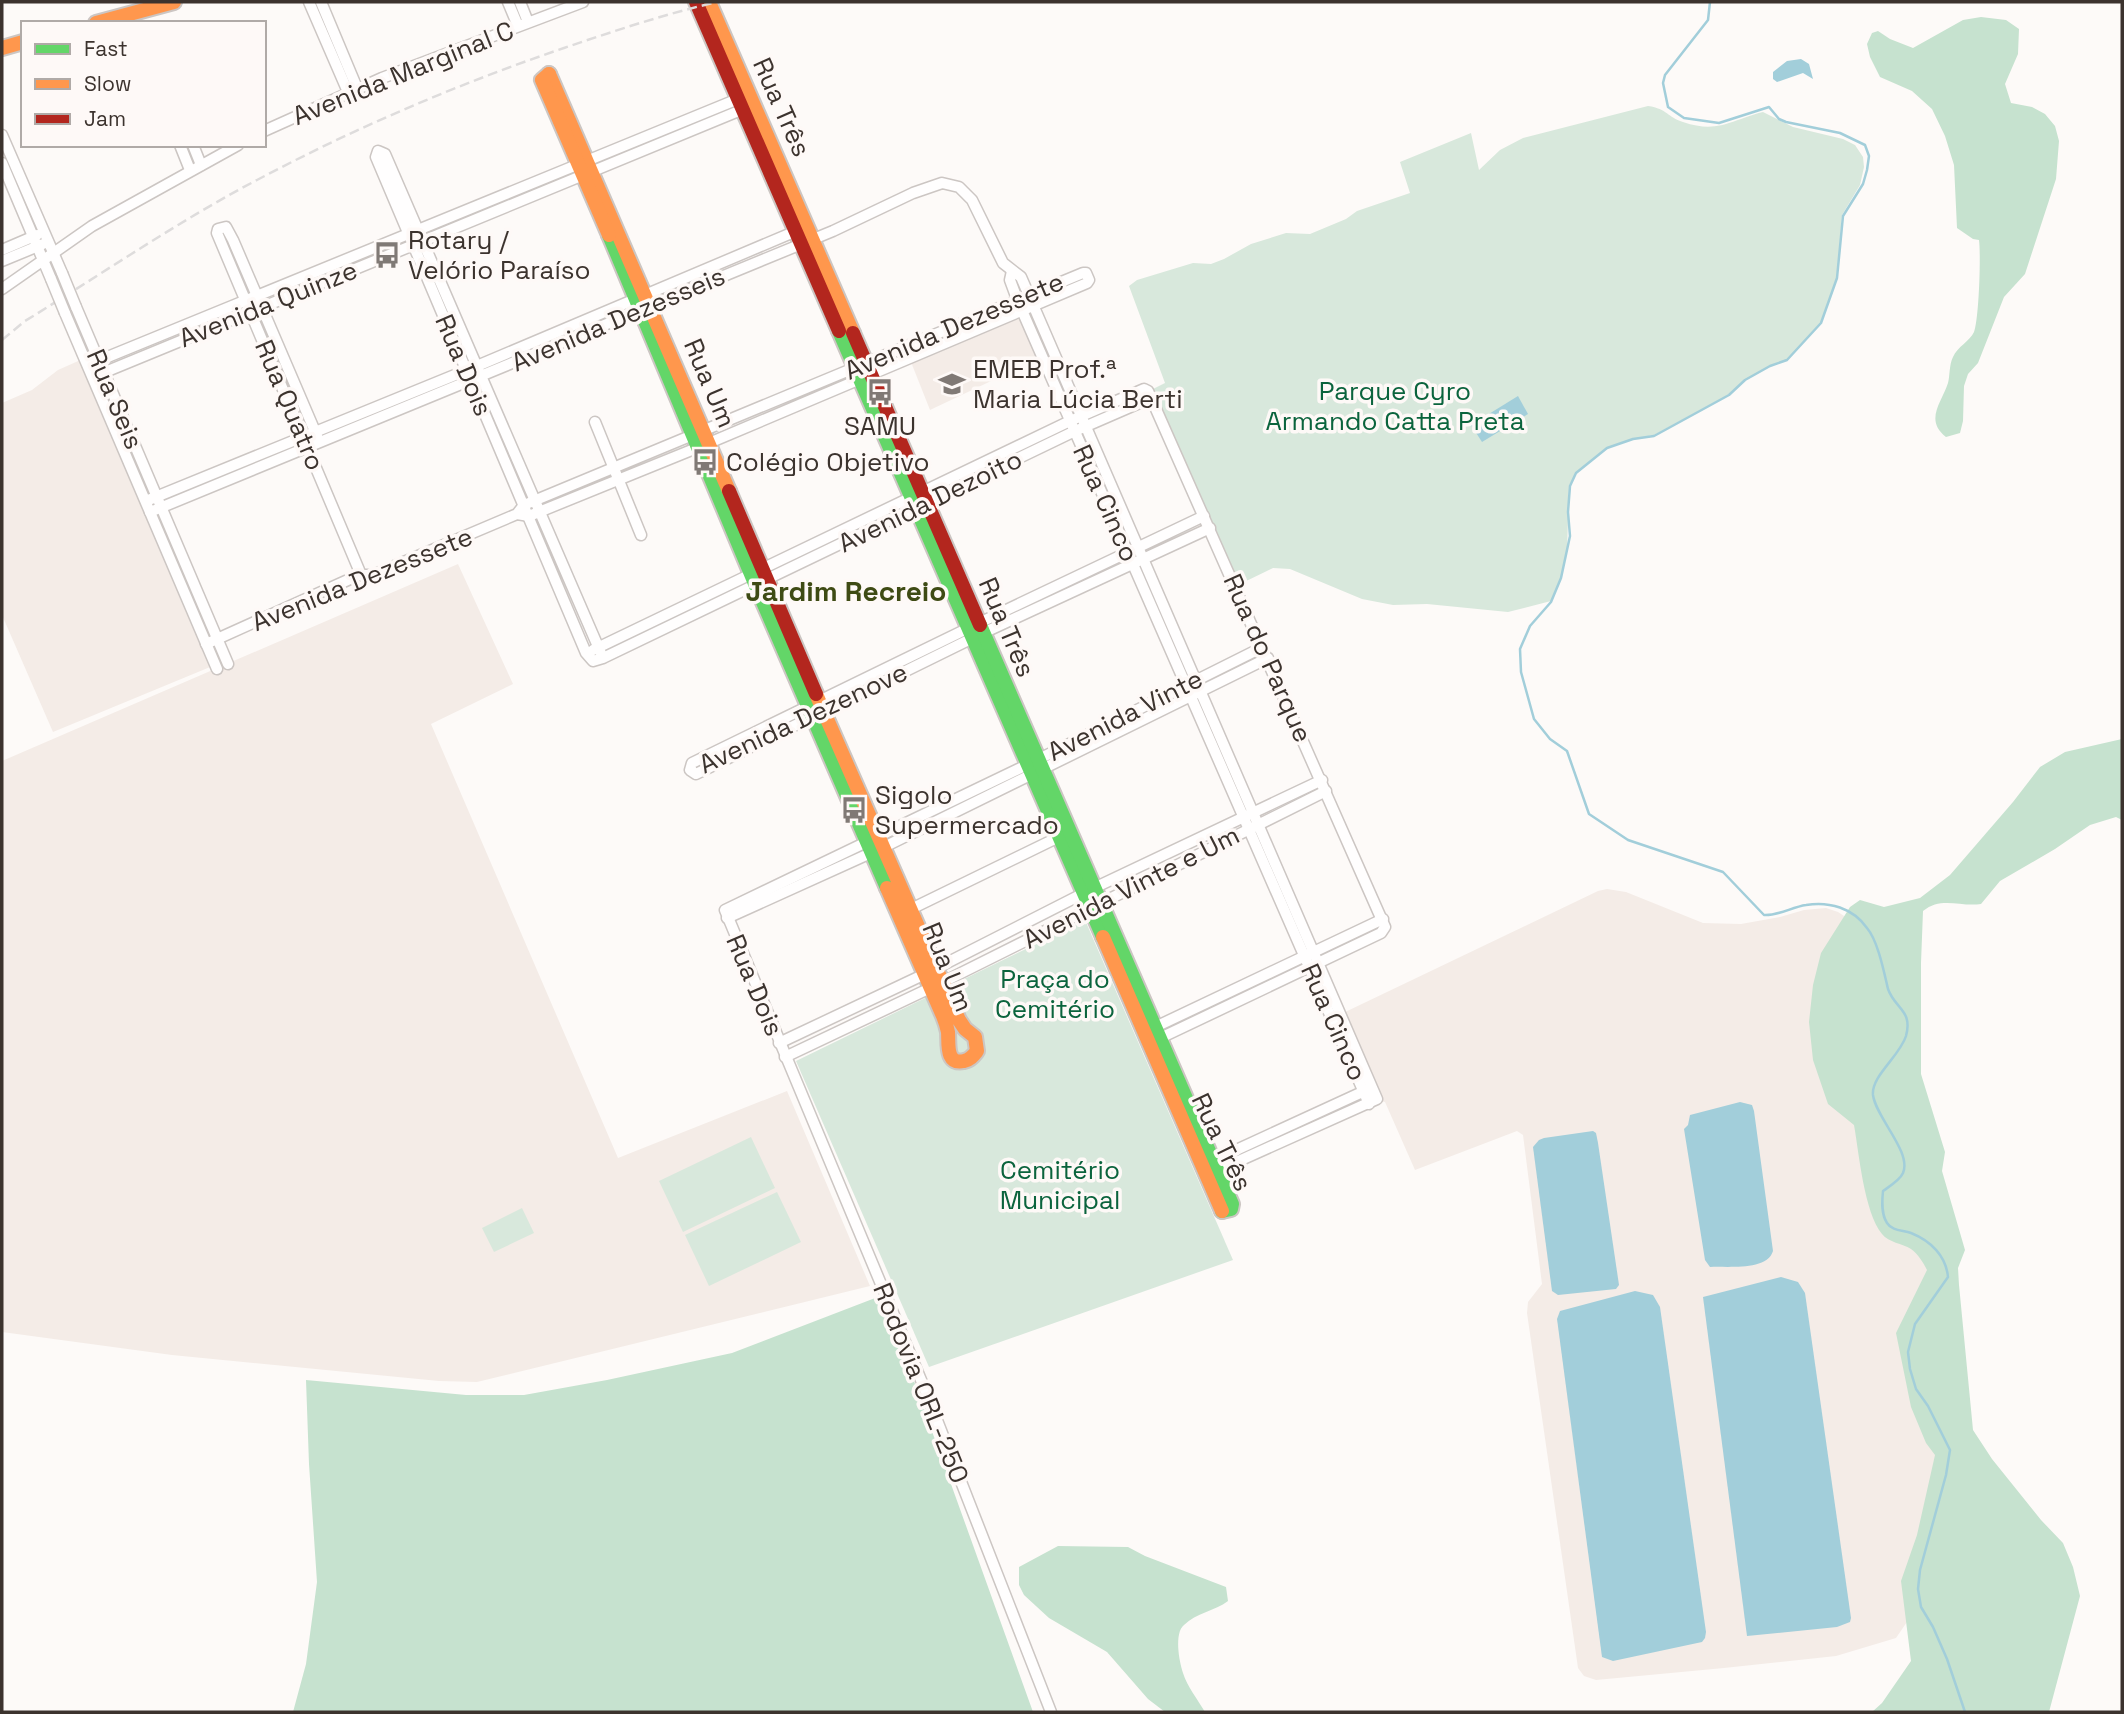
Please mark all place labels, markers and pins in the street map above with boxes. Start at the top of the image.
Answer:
place label: Rotary / Velório Paraíso [408,223,591,287]
bus stop icon: Rotary / Velório Paraíso [372,240,402,270]
place label: EMEB Prof.ª Maria Lúcia Berti [973,352,1183,416]
school or university icon: EMEB Prof.ª Maria Lúcia Berti [937,369,967,399]
bus stop icon: SAMU [865,377,895,407]
place label: SAMU [844,409,916,443]
place label: Colégio Objetivo [726,445,930,479]
bus stop icon: Colégio Objetivo [690,447,720,477]
place label: Sigolo Supermercado [875,778,1059,842]
bus stop icon: Sigolo Supermercado [839,795,869,825]

